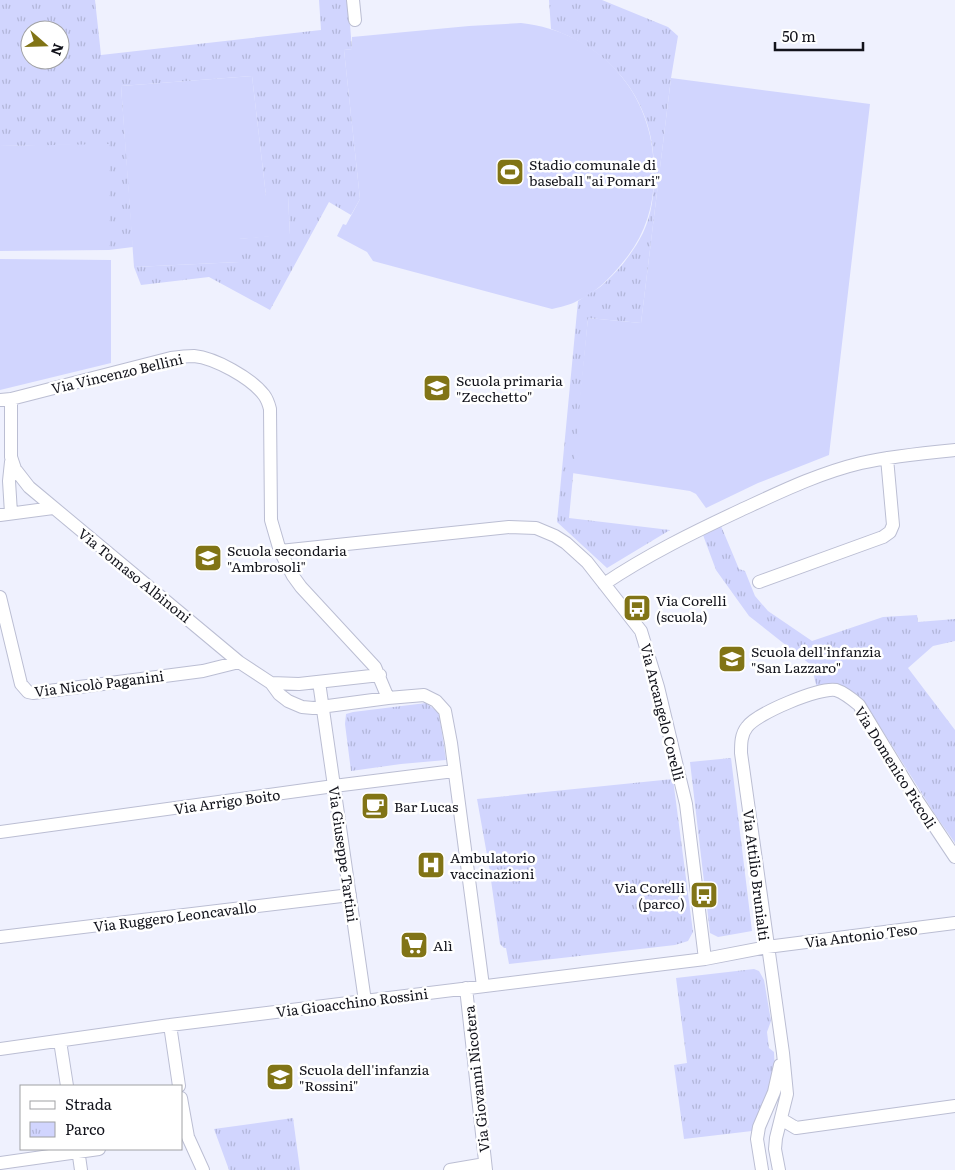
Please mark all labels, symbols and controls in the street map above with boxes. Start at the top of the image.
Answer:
north arrow [20,20,70,70]
scale bar [775,20,862,52]
text: 50 m [782,24,816,47]
text: N [47,41,70,59]
place label: Stadio comunale di baseball "ai Pomari" [529,154,660,190]
sports icon: Stadio comunale di baseball "ai Pomari" [495,157,525,187]
street label: Via Vincenzo Bellini [49,348,185,398]
place label: Scuola primaria "Zecchetto" [456,370,563,406]
school or university icon: Scuola primaria "Zecchetto" [422,373,452,403]
street label: Via Tomaso Albinoni [74,523,196,627]
place label: Scuola secondaria "Ambrosoli" [227,540,347,576]
school or university icon: Scuola secondaria "Ambrosoli" [193,543,223,573]
place label: Via Corelli (scuola) [656,590,727,626]
bus stop icon: Via Corelli (scuola) [622,593,652,623]
street label: Via Arcangelo Corelli [636,641,690,783]
place label: Scuola dell'infanzia "San Lazzaro" [751,641,882,677]
school or university icon: Scuola dell'infanzia "San Lazzaro" [717,644,747,674]
street label: Via Nicolò Paganini [33,665,165,701]
street label: Via Domenico Piccoli [850,702,942,832]
street label: Via Arrigo Boito [173,784,281,818]
street label: Via Giuseppe Tartini [325,785,364,924]
cafe icon: Bar Lucas [360,791,390,821]
place label: Bar Lucas [394,796,458,816]
street label: Via Attilio Brunialti [739,808,775,942]
place label: Ambulatorio vaccinazioni [450,847,535,883]
hospital icon: Ambulatorio vaccinazioni [416,850,446,880]
place label: Via Corelli (parco) [614,877,685,913]
bus stop icon: Via Corelli (parco) [689,880,719,910]
street label: Via Ruggero Leoncavallo [92,896,258,936]
street label: Via Antonio Teso [803,918,919,952]
supermarket icon: Alì [399,930,429,960]
place label: Alì [433,935,453,955]
street label: Via Gioacchino Rossini [275,983,429,1021]
street label: Via Giovanni Nicotera [458,1004,494,1153]
place label: Scuola dell'infanzia "Rossini" [299,1059,430,1095]
school or university icon: Scuola dell'infanzia "Rossini" [265,1062,295,1092]
legend [20,1085,182,1150]
text: Strada [65,1092,113,1115]
text: Parco [65,1117,105,1140]

